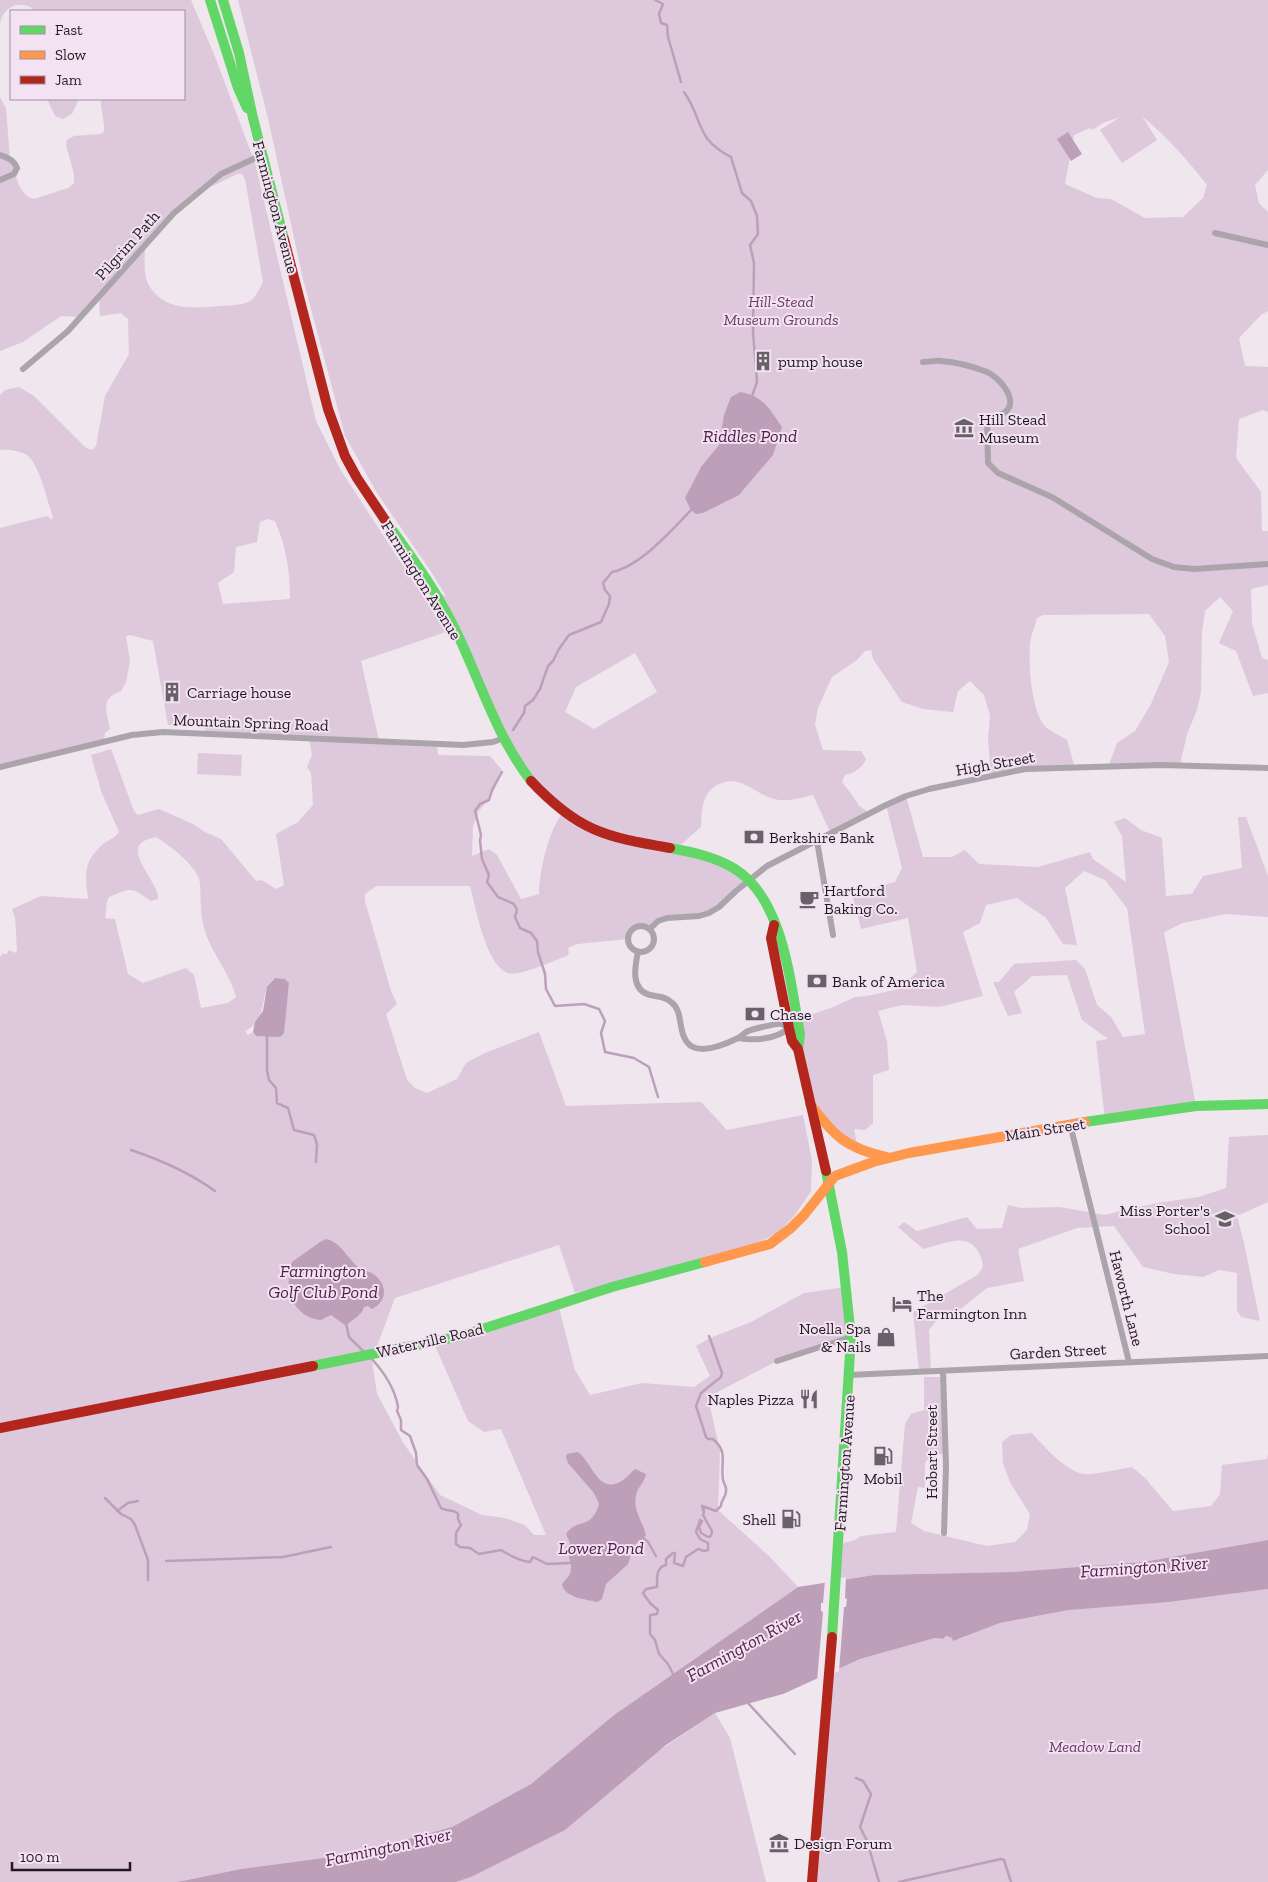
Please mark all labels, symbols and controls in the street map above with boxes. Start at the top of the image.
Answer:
legend [10,10,185,100]
text: Fast [55,21,83,39]
text: Slow [55,46,87,64]
text: Jam [55,71,82,89]
street label: Farmington Avenue [249,139,302,276]
street label: Pilgrim Path [91,207,164,284]
park label: Hill-Stead Museum Grounds [723,292,839,329]
building icon: pump house [752,350,774,372]
place label: pump house [778,352,863,371]
place label: Hill Stead Museum [979,410,1046,447]
museum icon: Hill Stead Museum [953,417,975,439]
water label: Riddles Pond [703,425,797,447]
street label: Farmington Avenue [377,517,466,643]
building icon: Carriage house [161,681,183,703]
place label: Carriage house [187,683,291,702]
street label: Mountain Spring Road [173,710,329,735]
street label: High Street [954,747,1036,780]
bank icon: Berkshire Bank [743,826,765,848]
place label: Berkshire Bank [769,828,875,847]
place label: Hartford Baking Co. [824,881,898,918]
cafe icon: Hartford Baking Co. [798,888,820,910]
bank icon: Bank of America [806,970,828,992]
place label: Bank of America [832,972,945,991]
bank icon: Chase [744,1003,766,1025]
place label: Chase [770,1005,812,1024]
street label: Main Street [1004,1114,1087,1145]
place label: Miss Porter's School [1120,1201,1210,1238]
school or university icon: Miss Porter's School [1214,1208,1236,1230]
street label: Haworth Lane [1105,1248,1148,1348]
water label: Farmington Golf Club Pond [268,1260,378,1303]
place label: The Farmington Inn [917,1286,1028,1323]
hotel icon: The Farmington Inn [891,1293,913,1315]
street label: Waterville Road [375,1319,485,1362]
place label: Noella Spa & Nails [799,1319,871,1356]
shop icon: Noella Spa & Nails [875,1326,897,1348]
street label: Garden Street [1009,1339,1107,1364]
restaurant icon: Naples Pizza [798,1388,820,1410]
place label: Naples Pizza [707,1390,794,1409]
street label: Farmington Avenue [830,1394,859,1532]
street label: Hobart Street [922,1405,941,1499]
fuel station icon: Mobil [872,1445,894,1467]
place label: Mobil [863,1469,903,1488]
fuel station icon: Shell [780,1508,802,1530]
place label: Shell [742,1510,776,1529]
water label: Lower Pond [558,1537,644,1559]
water label: Farmington River [1079,1552,1209,1582]
water label: Farmington River [683,1605,806,1687]
park label: Meadow Land [1049,1737,1141,1756]
water label: Farmington River [323,1823,454,1871]
museum icon: Design Forum [768,1832,790,1854]
place label: Design Forum [794,1834,892,1853]
scale bar [12,1840,130,1872]
text: 100 m [20,1848,59,1866]

